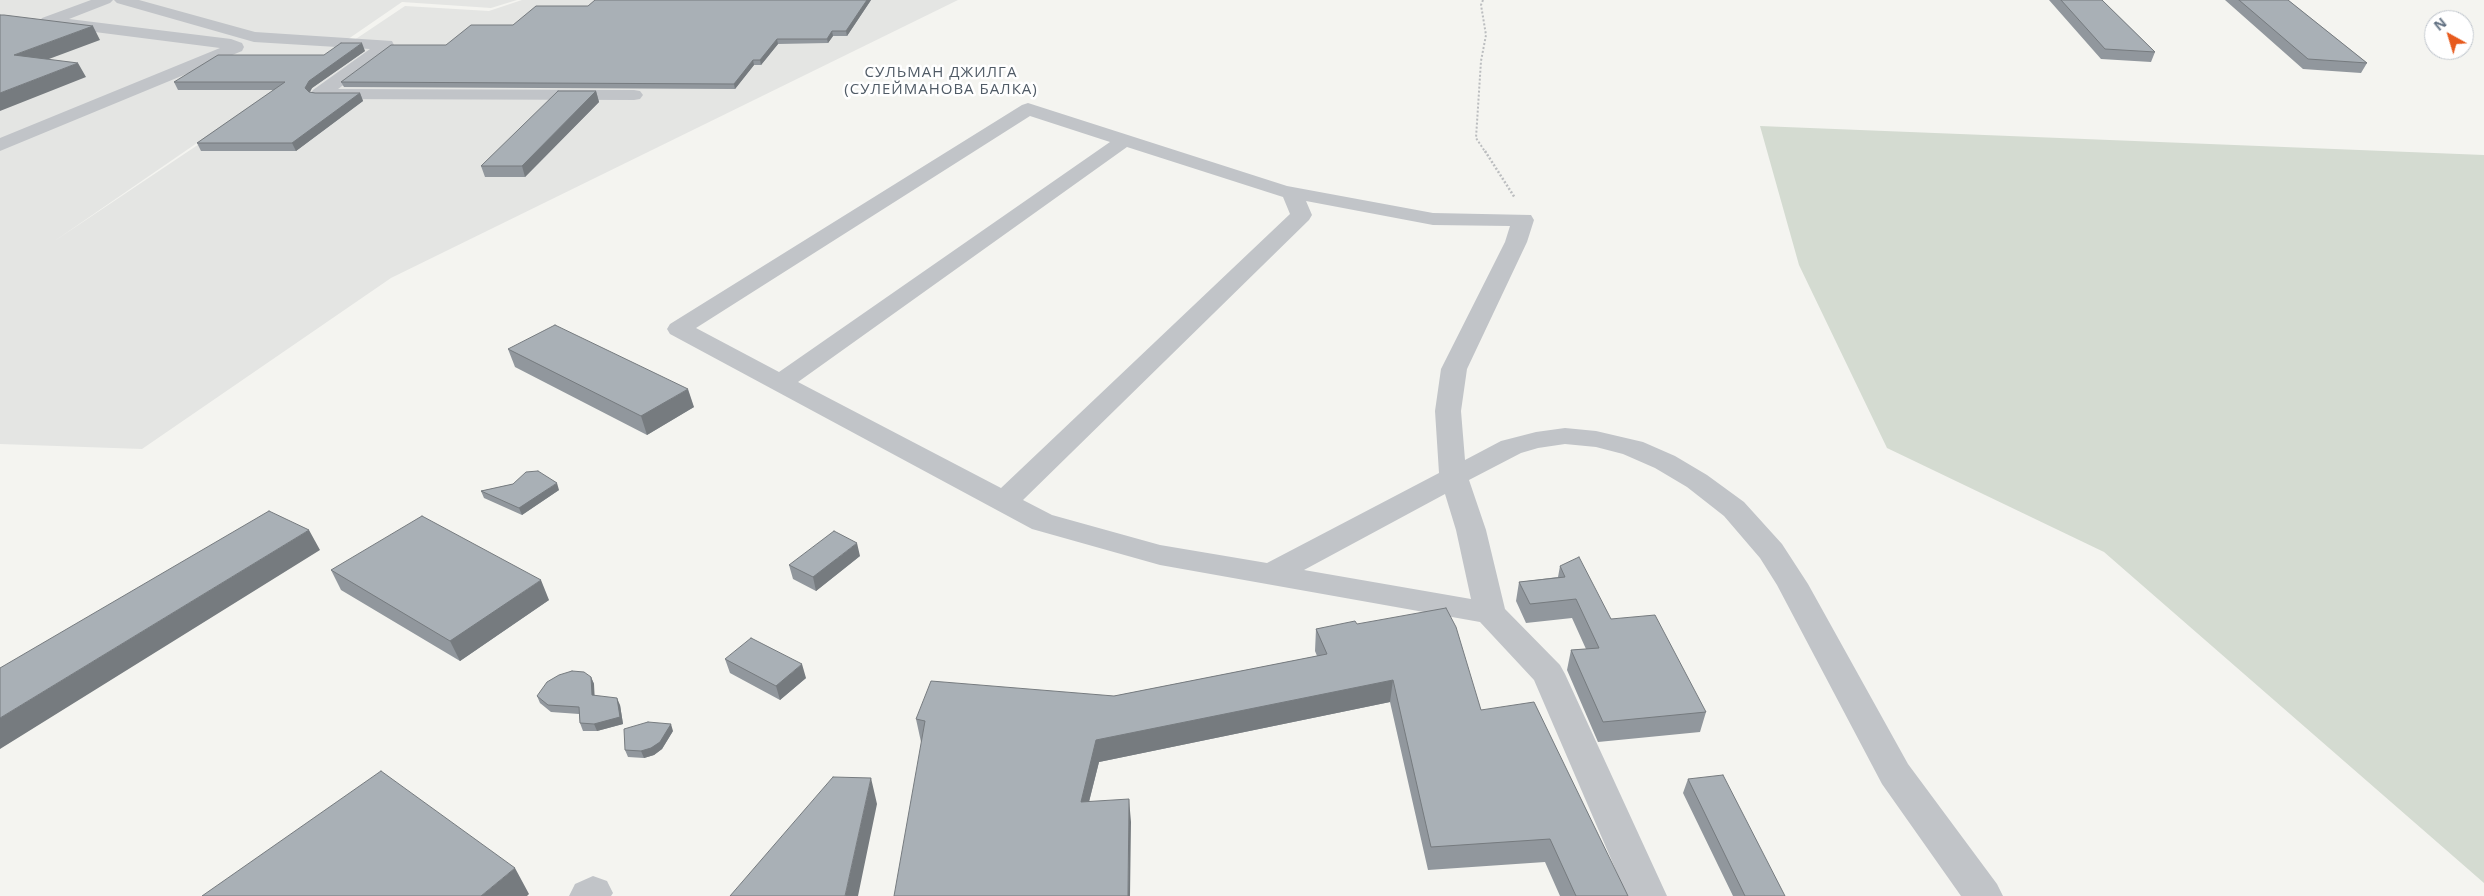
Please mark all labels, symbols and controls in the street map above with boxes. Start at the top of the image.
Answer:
north arrow [2424,10,2474,60]
text: N [2429,13,2450,35]
district label: СУЛЬМАН ДЖИЛГА (СУЛЕЙМАНОВА БАЛКА) [842,64,1040,99]

